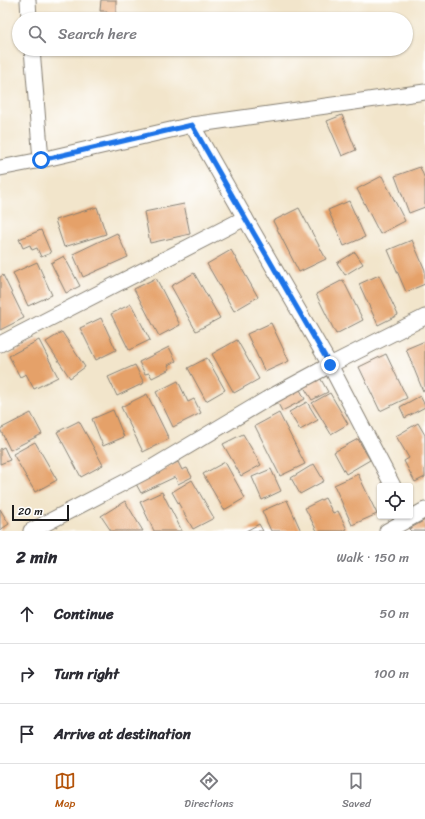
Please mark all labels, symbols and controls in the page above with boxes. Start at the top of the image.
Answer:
search box [12,12,413,56]
text: Search here [58,21,137,47]
icon: search [26,23,48,45]
route start [32,151,50,169]
route end [321,356,339,374]
map controls [377,483,413,519]
button: locate [377,483,413,519]
text: 20 m [18,502,43,521]
scale bar [12,503,69,522]
text: 2 min [16,542,57,572]
text: Walk · 150 m [336,546,409,569]
text: Continue [54,601,114,627]
text: 50 m [379,602,409,625]
icon: ahead [16,603,38,625]
text: Turn right [54,661,119,687]
text: 100 m [374,662,409,685]
icon: right [16,663,38,685]
text: Arrive at destination [54,721,191,747]
icon: arrive [16,723,38,745]
tab: Map [54,770,76,813]
tab: Directions [184,770,234,813]
tab: Saved [342,770,371,813]

